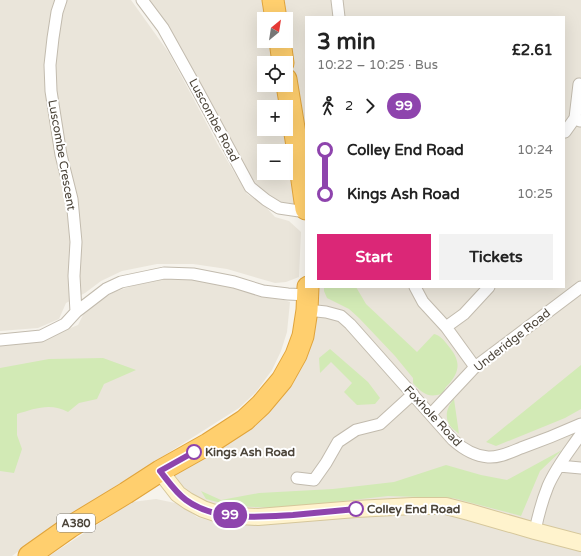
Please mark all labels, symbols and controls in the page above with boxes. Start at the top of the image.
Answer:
north arrow [257,12,293,48]
map controls [257,12,293,180]
text: 3 min [317,29,376,55]
text: £2.61 [512,41,553,59]
button: locate [257,56,293,92]
text: 10:22 – 10:25 · Bus [317,57,438,73]
street label: Luscombe Road [186,76,242,164]
icon: walk [317,95,339,117]
icon: forward [359,95,381,117]
text: 99 [395,97,413,114]
text: 2 [345,98,353,114]
street label: Luscombe Crescent [45,99,79,212]
button: + [257,100,293,136]
text: Colley End Road [347,141,464,159]
text: 10:24 [517,142,553,158]
button: − [257,144,293,180]
text: Kings Ash Road [347,185,460,203]
text: 10:25 [517,186,553,202]
button: Start [317,234,431,280]
button: Tickets [439,234,553,280]
street label: Underidge Road [471,306,553,374]
street label: Foxhole Road [401,383,465,449]
marker: Kings Ash Road [186,444,202,460]
place label: Kings Ash Road [205,445,295,460]
marker: Colley End Road [348,501,364,517]
line badge: 99 [212,502,248,528]
place label: Colley End Road [367,502,460,517]
text: 99 [221,506,239,523]
road number: A380 [57,514,95,532]

